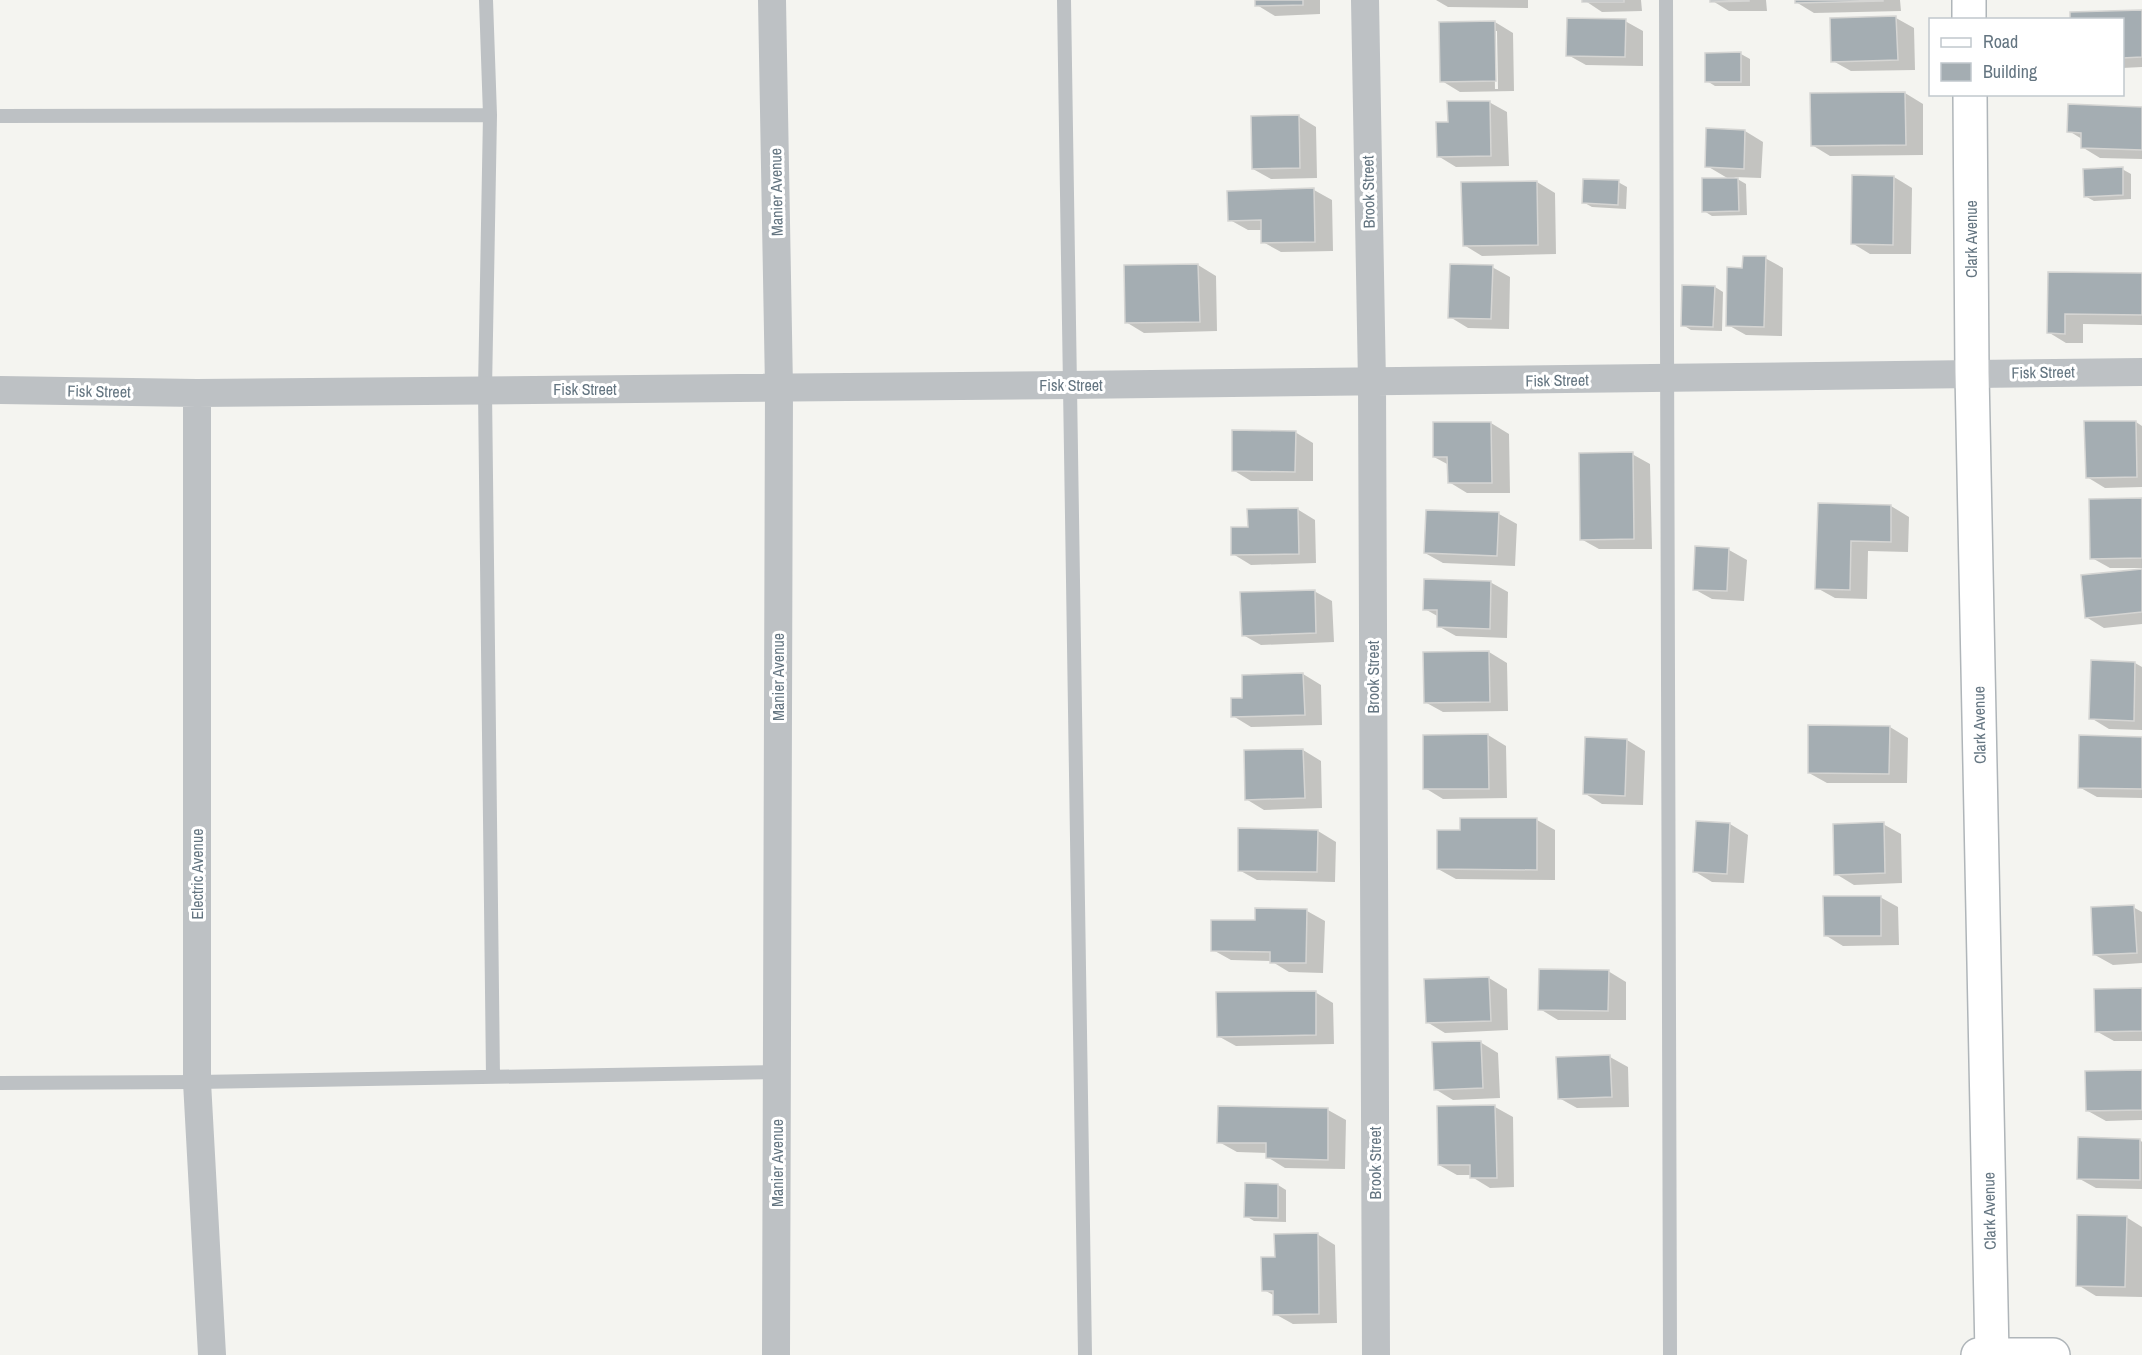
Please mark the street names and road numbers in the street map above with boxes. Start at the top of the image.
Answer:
street label: Manier Avenue [764,148,788,236]
street label: Brook Street [1356,155,1380,229]
street label: Clark Avenue [1960,200,1982,278]
street label: Fisk Street [2011,360,2075,384]
street label: Fisk Street [1525,368,1589,392]
street label: Fisk Street [1039,374,1103,396]
street label: Fisk Street [553,378,617,400]
street label: Fisk Street [67,379,131,403]
street label: Manier Avenue [767,633,789,721]
street label: Brook Street [1362,640,1384,713]
street label: Clark Avenue [1967,686,1991,764]
street label: Electric Avenue [186,829,208,919]
street label: Manier Avenue [766,1119,788,1207]
street label: Brook Street [1364,1126,1386,1199]
street label: Clark Avenue [1977,1172,2001,1250]

